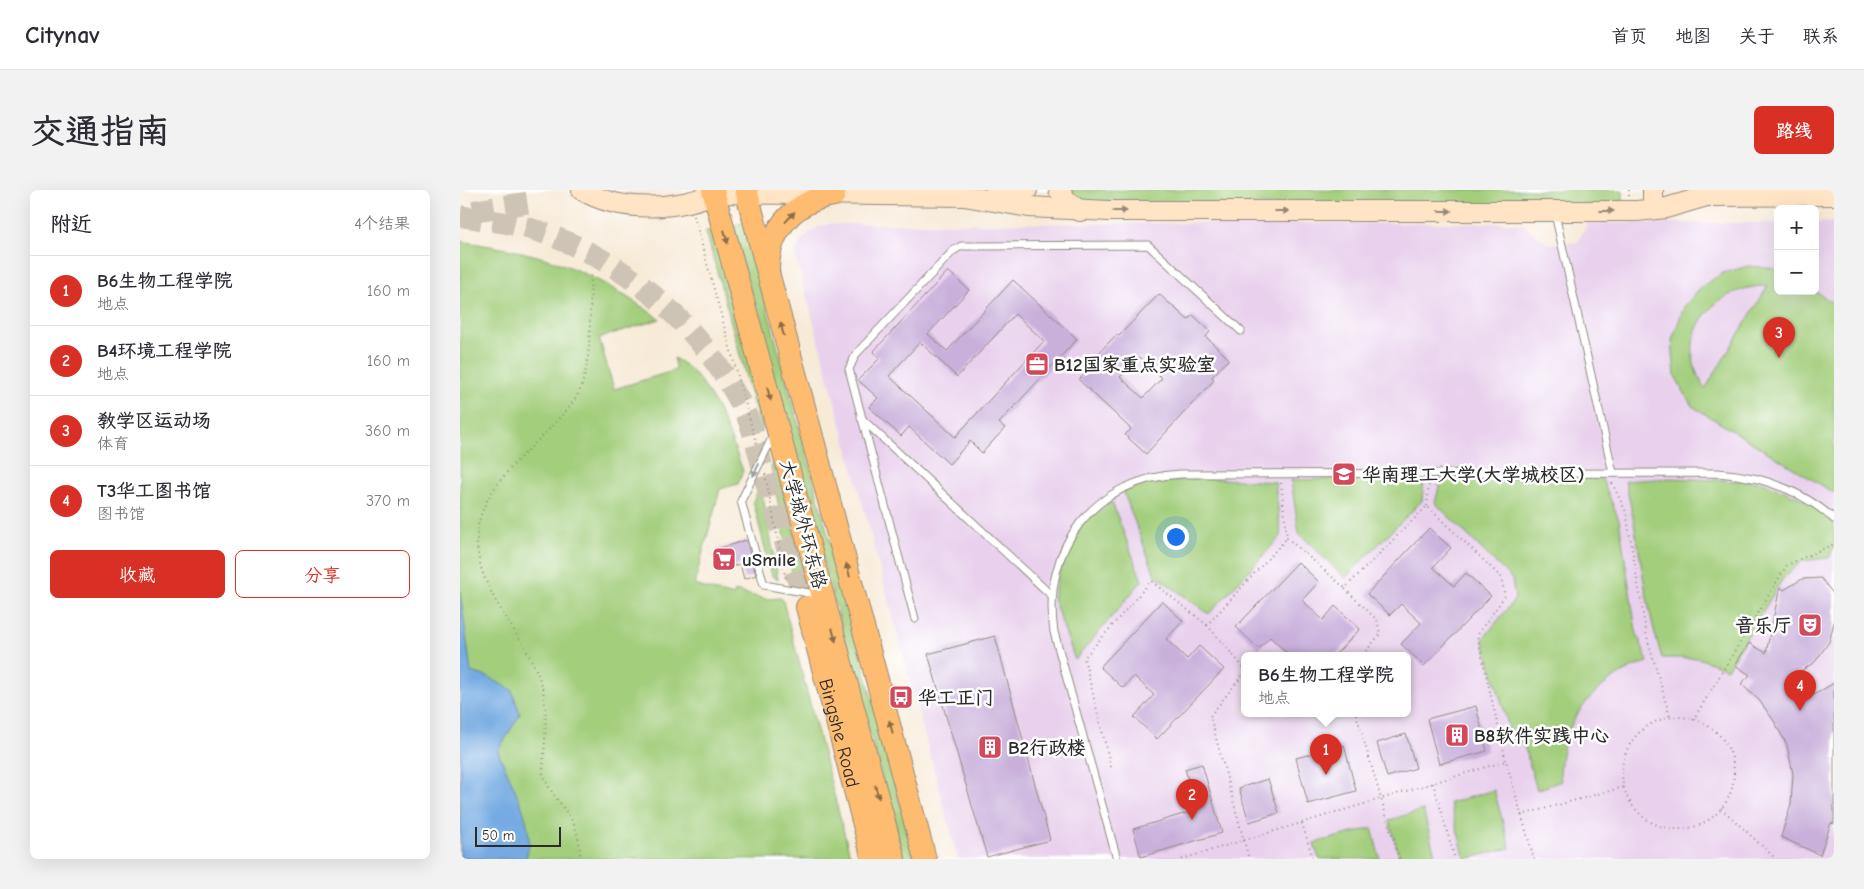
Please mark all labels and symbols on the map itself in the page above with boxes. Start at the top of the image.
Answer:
one-way arrow [1112,207,1128,215]
one-way arrow [1274,207,1290,215]
one-way arrow [1437,207,1453,215]
one-way arrow [1599,207,1615,215]
one-way arrow [784,210,795,223]
one-way arrow [722,229,730,245]
pin: 3 [1763,317,1795,358]
one-way arrow [778,322,786,337]
office icon: B12国家重点实验室 [1024,351,1050,377]
place label: B12国家重点实验室 [1054,354,1216,376]
one-way arrow [765,386,773,401]
street label: 大学城外环东路 [775,457,831,591]
school or university icon: 华南理工大学(大学城校区) [1331,461,1357,487]
one-way arrow [752,463,760,477]
place label: 华南理工大学(大学城校区) [1362,464,1585,486]
your location [1163,524,1189,550]
supermarket icon: uSmile [711,546,737,572]
place label: uSmile [742,549,796,571]
one-way arrow [844,563,852,578]
theatre icon: 音乐厅 [1797,612,1823,638]
place label: 音乐厅 [1735,615,1792,637]
one-way arrow [831,628,839,643]
pin: 4 [1784,670,1816,711]
street label: Bingshe Road [814,676,864,790]
bus stop icon: 华工正门 [888,684,914,710]
place label: 华工正门 [918,687,994,709]
one-way arrow [887,720,895,735]
building icon: B8软件实践中心 [1444,722,1470,748]
place label: B8软件实践中心 [1474,725,1609,747]
building icon: B2行政楼 [977,734,1003,760]
pin: 1 [1310,734,1342,775]
place label: B2行政楼 [1008,737,1086,759]
pin: 2 [1176,779,1208,820]
one-way arrow [873,784,881,799]
scale bar [475,824,561,847]

